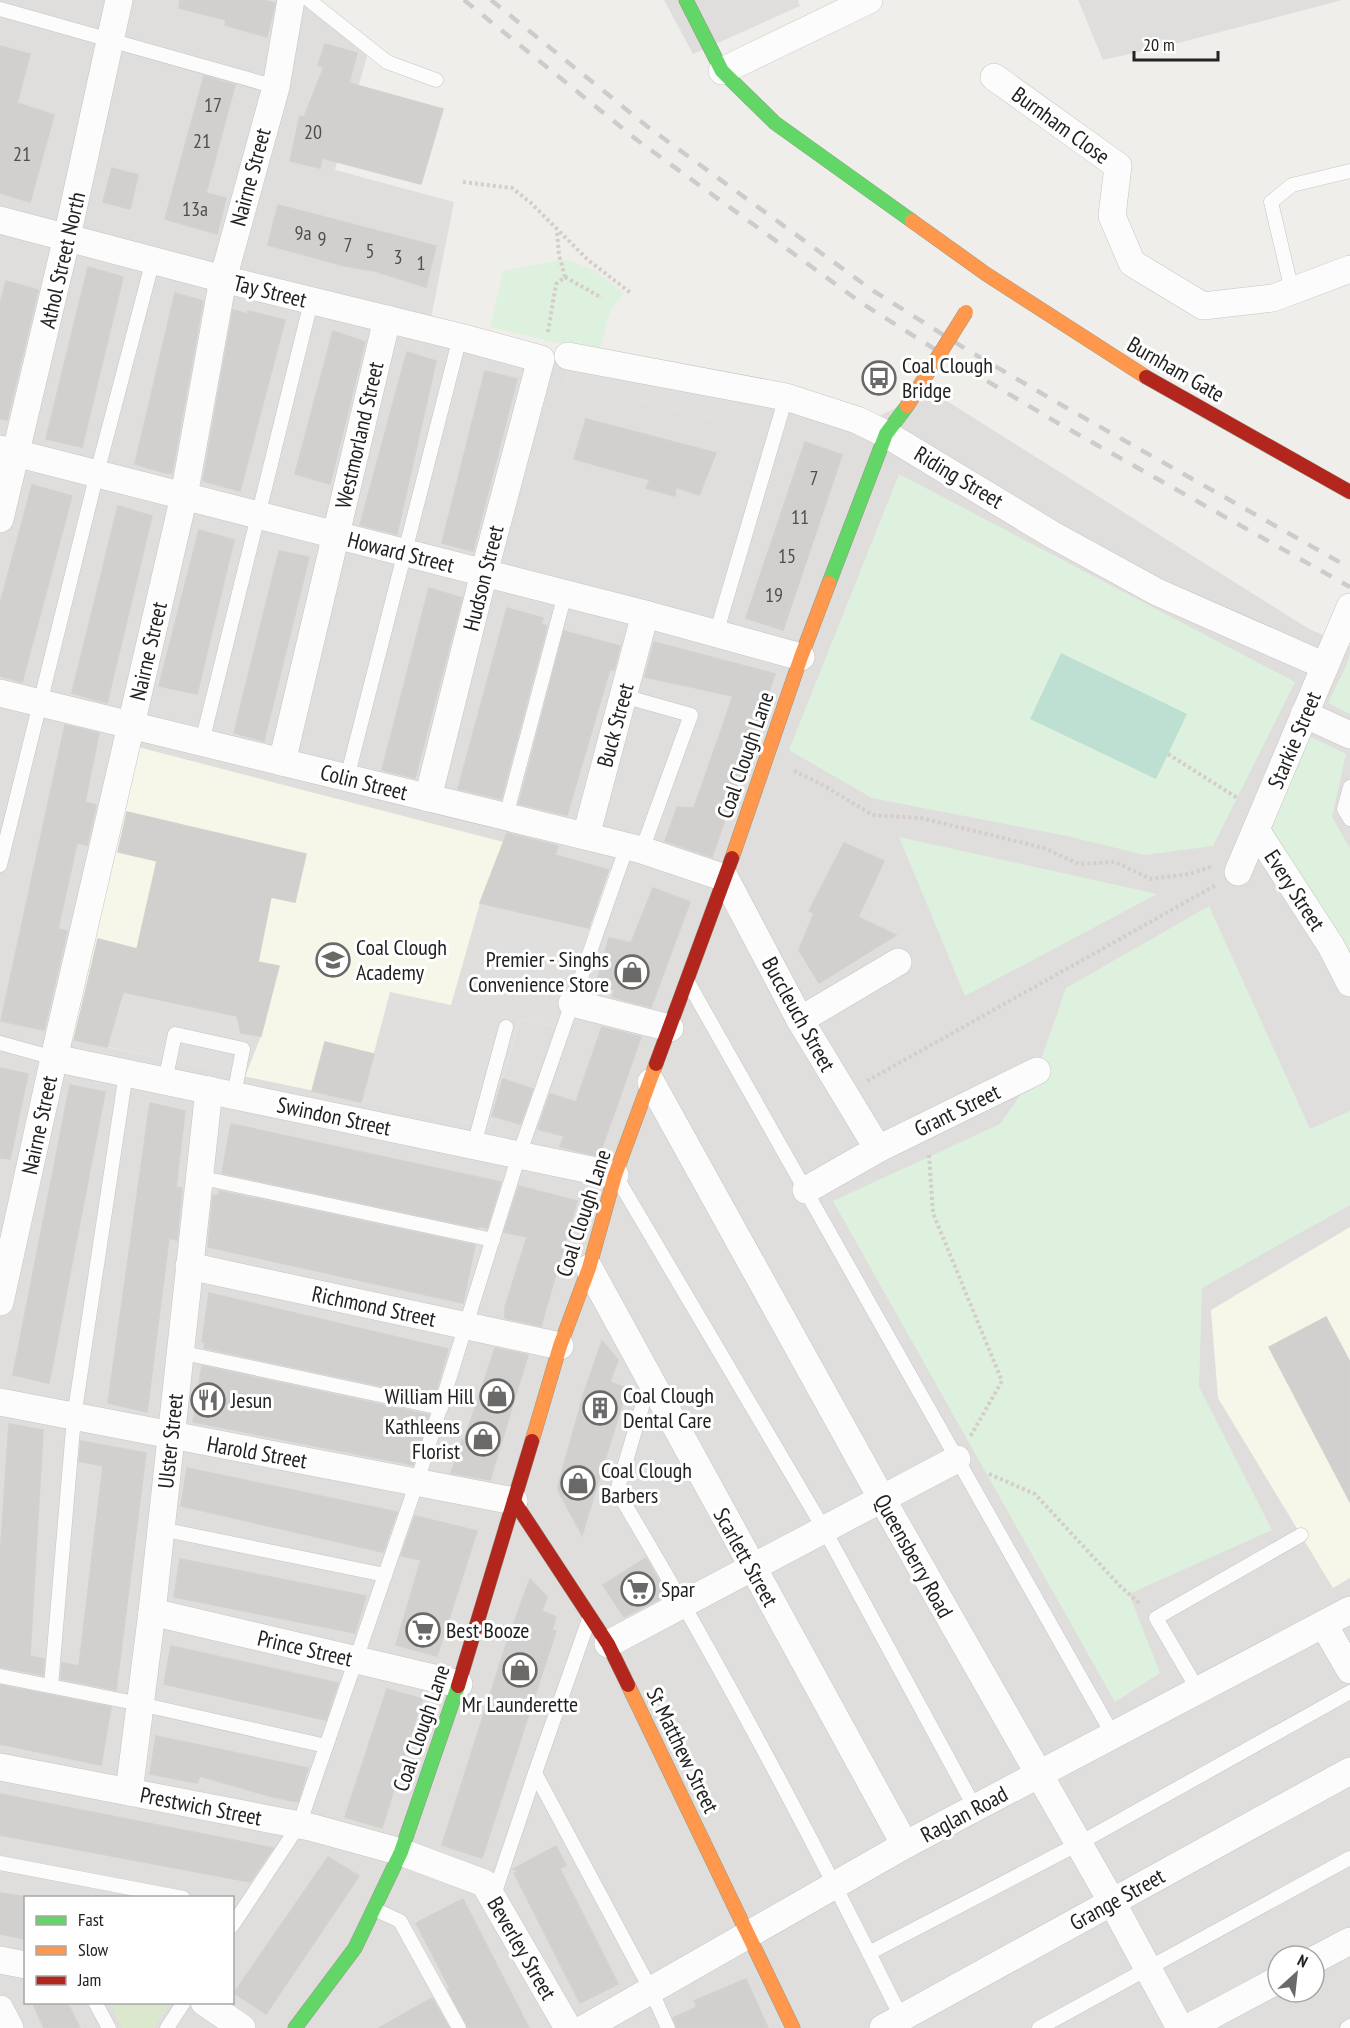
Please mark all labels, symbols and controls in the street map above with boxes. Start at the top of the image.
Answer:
scale bar [1134,24,1218,62]
text: 20 m [1143,33,1175,56]
street label: Burnham Close [1007,80,1115,170]
house number: 17 [204,92,222,118]
house number: 20 [304,119,322,145]
street label: Nairne Street [223,125,277,229]
house number: 21 [193,128,211,154]
house number: 21 [13,141,31,167]
street label: Athol Street North [33,189,91,331]
house number: 13a [182,196,208,222]
house number: 9a [295,220,312,246]
house number: 9 [318,226,327,252]
house number: 7 [344,232,353,258]
house number: 5 [366,238,375,264]
house number: 3 [394,244,403,270]
house number: 1 [417,250,426,276]
street label: Tay Street [230,268,310,314]
street label: Burnham Gate [1122,330,1230,408]
place label: Coal Clough Bridge [902,351,993,404]
street label: Westmorland Street [329,359,389,511]
bus stop icon: Coal Clough Bridge [861,360,897,396]
street label: Riding Street [909,440,1009,514]
house number: 7 [810,465,819,491]
house number: 11 [791,504,809,530]
street label: Hudson Street [456,522,510,634]
street label: Howard Street [345,525,457,579]
house number: 15 [778,543,796,569]
house number: 19 [765,582,783,608]
street label: Nairne Street [123,599,173,703]
street label: Buck Street [590,680,640,770]
street label: Starkie Street [1261,687,1327,793]
street label: Coal Clough Lane [710,688,780,822]
street label: Colin Street [318,758,410,806]
street label: Every Street [1258,844,1332,936]
place label: Coal Clough Academy [356,933,447,986]
school or university icon: Coal Clough Academy [315,942,351,978]
place label: Premier - Singhs Convenience Store [468,945,609,998]
street label: Buccleuch Street [756,952,842,1076]
shop icon: Premier - Singhs Convenience Store [614,954,650,990]
street label: Nairne Street [15,1073,63,1177]
street label: Grant Street [910,1077,1004,1143]
street label: Swindon Street [274,1090,394,1142]
street label: Coal Clough Lane [549,1146,617,1280]
street label: Richmond Street [309,1279,439,1333]
shop icon: William Hill [479,1378,515,1414]
place label: Coal Clough Dental Care [623,1381,714,1434]
restaurant icon: Jesun [190,1382,226,1418]
place label: William Hill [385,1382,475,1410]
place label: Jesun [230,1386,272,1414]
building icon: Coal Clough Dental Care [582,1390,618,1426]
street label: Ulster Street [151,1392,189,1490]
place label: Kathleens Florist [385,1412,460,1465]
shop icon: Kathleens Florist [465,1421,501,1457]
street label: Harold Street [205,1429,309,1475]
place label: Coal Clough Barbers [601,1456,692,1509]
shop icon: Coal Clough Barbers [560,1465,596,1501]
street label: Queensberry Road [868,1489,960,1623]
street label: Scarlett Street [707,1503,785,1611]
supermarket icon: Spar [620,1571,656,1607]
place label: Spar [661,1575,695,1603]
supermarket icon: Best Booze [405,1612,441,1648]
place label: Best Booze [446,1616,529,1644]
street label: Prince Street [255,1623,355,1673]
shop icon: Mr Launderette [502,1652,538,1688]
street label: Coal Clough Lane [386,1661,456,1795]
street label: St Matthew Street [641,1683,725,1817]
place label: Mr Launderette [462,1690,578,1718]
street label: Raglan Road [916,1779,1012,1849]
street label: Prestwich Street [138,1780,264,1832]
street label: Grange Street [1065,1862,1169,1936]
street label: Beverley Street [481,1891,563,2005]
legend [24,1896,234,2004]
text: Fast [78,1908,104,1931]
text: Slow [78,1938,109,1961]
north arrow [1266,1944,1326,2004]
text: N [1294,1950,1311,1972]
text: Jam [77,1968,101,1991]

